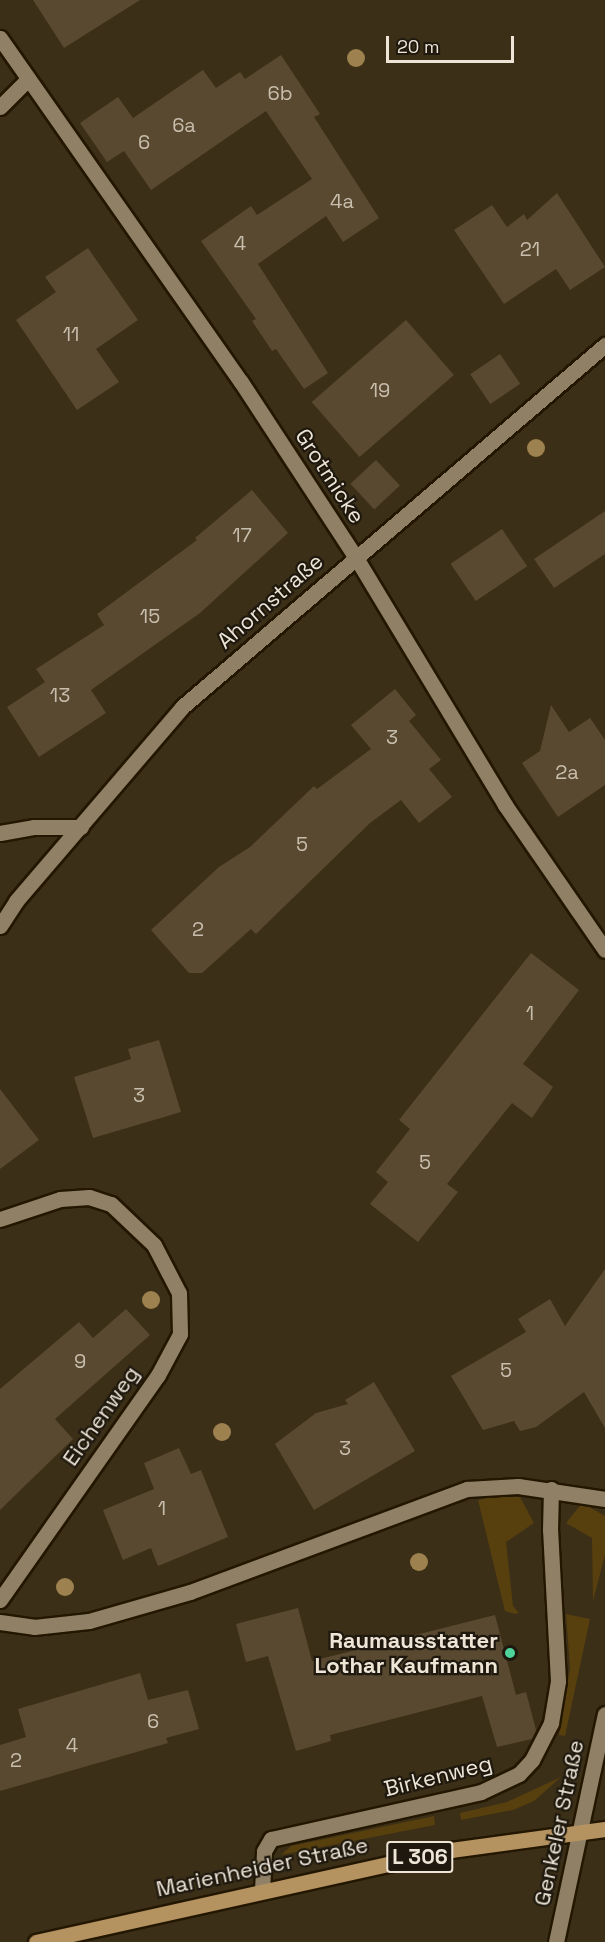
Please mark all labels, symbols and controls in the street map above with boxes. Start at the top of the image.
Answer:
scale bar [389,24,516,62]
text: 20 m [397,35,440,58]
house number: 6b [267,81,293,105]
house number: 6a [172,113,196,137]
house number: 6 [138,130,150,154]
house number: 4a [330,189,354,213]
house number: 4 [234,231,246,255]
house number: 21 [520,237,540,261]
house number: 11 [63,322,79,346]
house number: 19 [370,378,390,402]
street label: Grotmicke [290,424,370,528]
house number: 17 [232,523,252,547]
street label: Ahornstraße [212,548,328,654]
house number: 15 [140,604,160,628]
house number: 13 [50,683,70,707]
house number: 3 [386,725,398,749]
house number: 2a [555,760,579,784]
house number: 5 [296,832,308,856]
house number: 2 [192,917,204,941]
house number: 1 [526,1001,534,1025]
house number: 3 [133,1083,145,1107]
house number: 5 [419,1150,431,1174]
house number: 9 [74,1349,86,1373]
house number: 5 [500,1358,512,1382]
street label: Eichenweg [57,1361,145,1471]
house number: 3 [339,1436,351,1460]
house number: 1 [158,1496,166,1520]
place label: Raumausstatter Lothar Kaufmann [314,1627,498,1678]
marker: Raumausstatter Lothar Kaufmann [503,1646,517,1660]
house number: 6 [147,1709,159,1733]
house number: 4 [66,1733,78,1757]
street label: Genkeler Straße [529,1738,589,1908]
house number: 2 [10,1748,22,1772]
street label: Birkenweg [381,1750,495,1802]
street label: Marienheider Straße [154,1832,370,1902]
road number: L 306 [386,1839,454,1875]

